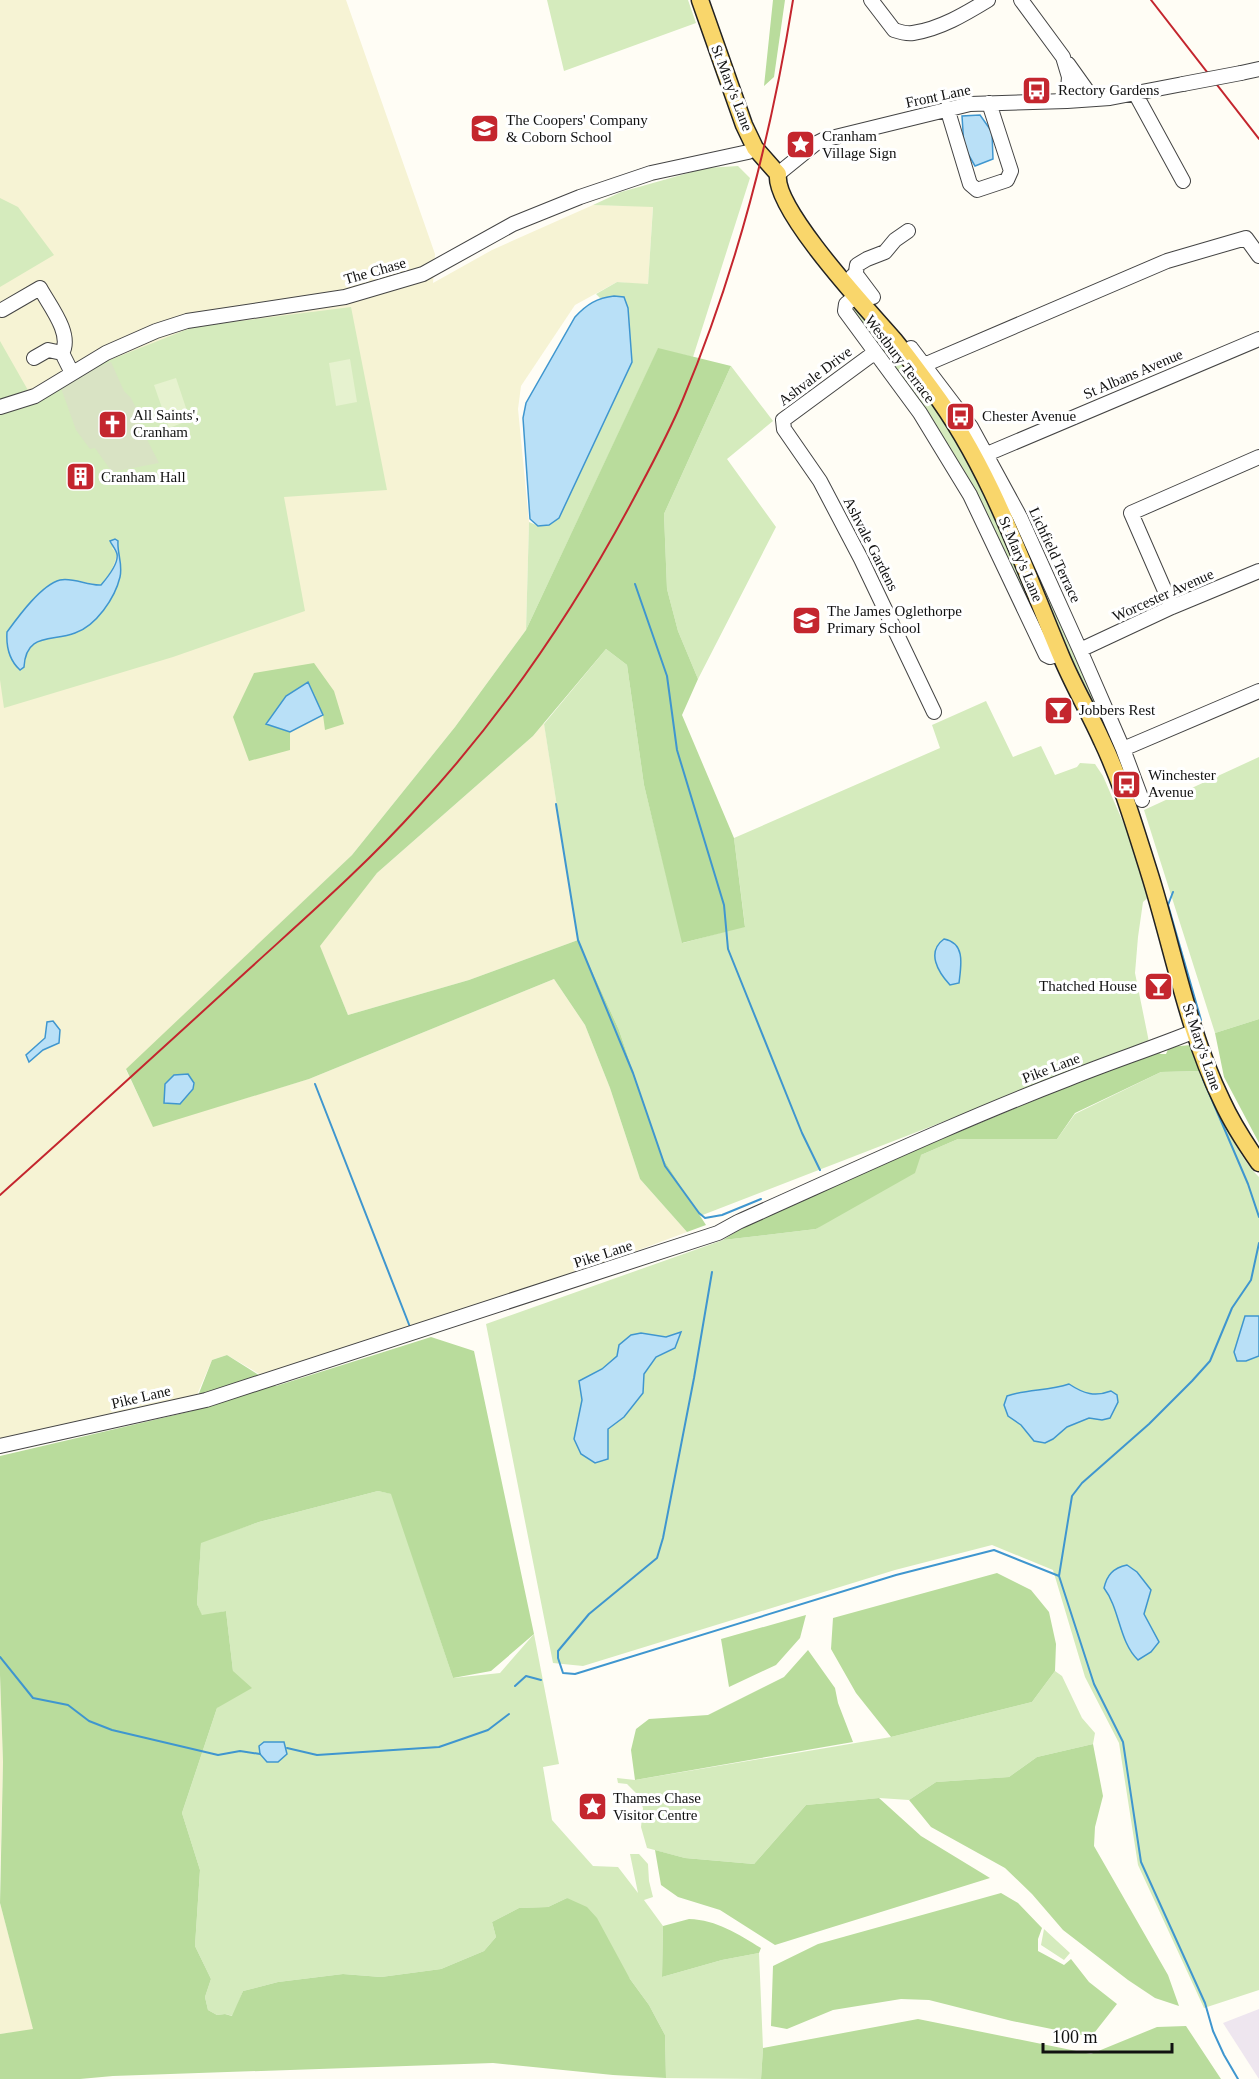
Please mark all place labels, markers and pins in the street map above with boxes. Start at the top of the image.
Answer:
bus stop icon: Rectory Gardens [1021,74,1053,106]
place label: Rectory Gardens [1058,82,1159,98]
place label: The Coopers' Company & Coborn School [506,112,648,145]
school or university icon: The Coopers' Company & Coborn School [469,113,501,145]
place label: Cranham Village Sign [822,128,897,161]
place icon: Cranham Village Sign [785,129,817,161]
bus stop icon: Chester Avenue [945,400,977,432]
place label: All Saints', Cranham [133,407,199,440]
church icon: All Saints', Cranham [96,408,128,440]
place label: Chester Avenue [982,408,1077,424]
building icon: Cranham Hall [64,461,96,493]
place label: Cranham Hall [101,469,186,485]
place label: The James Oglethorpe Primary School [827,603,962,636]
school or university icon: The James Oglethorpe Primary School [790,604,822,636]
bar icon: Jobbers Rest [1042,694,1074,726]
place label: Jobbers Rest [1079,702,1156,718]
place label: Winchester Avenue [1148,767,1216,800]
bus stop icon: Winchester Avenue [1111,768,1143,800]
bar icon: Thatched House [1142,970,1174,1002]
place label: Thatched House [1039,978,1137,994]
place label: Thames Chase Visitor Centre [613,1790,701,1823]
place icon: Thames Chase Visitor Centre [576,1791,608,1823]

